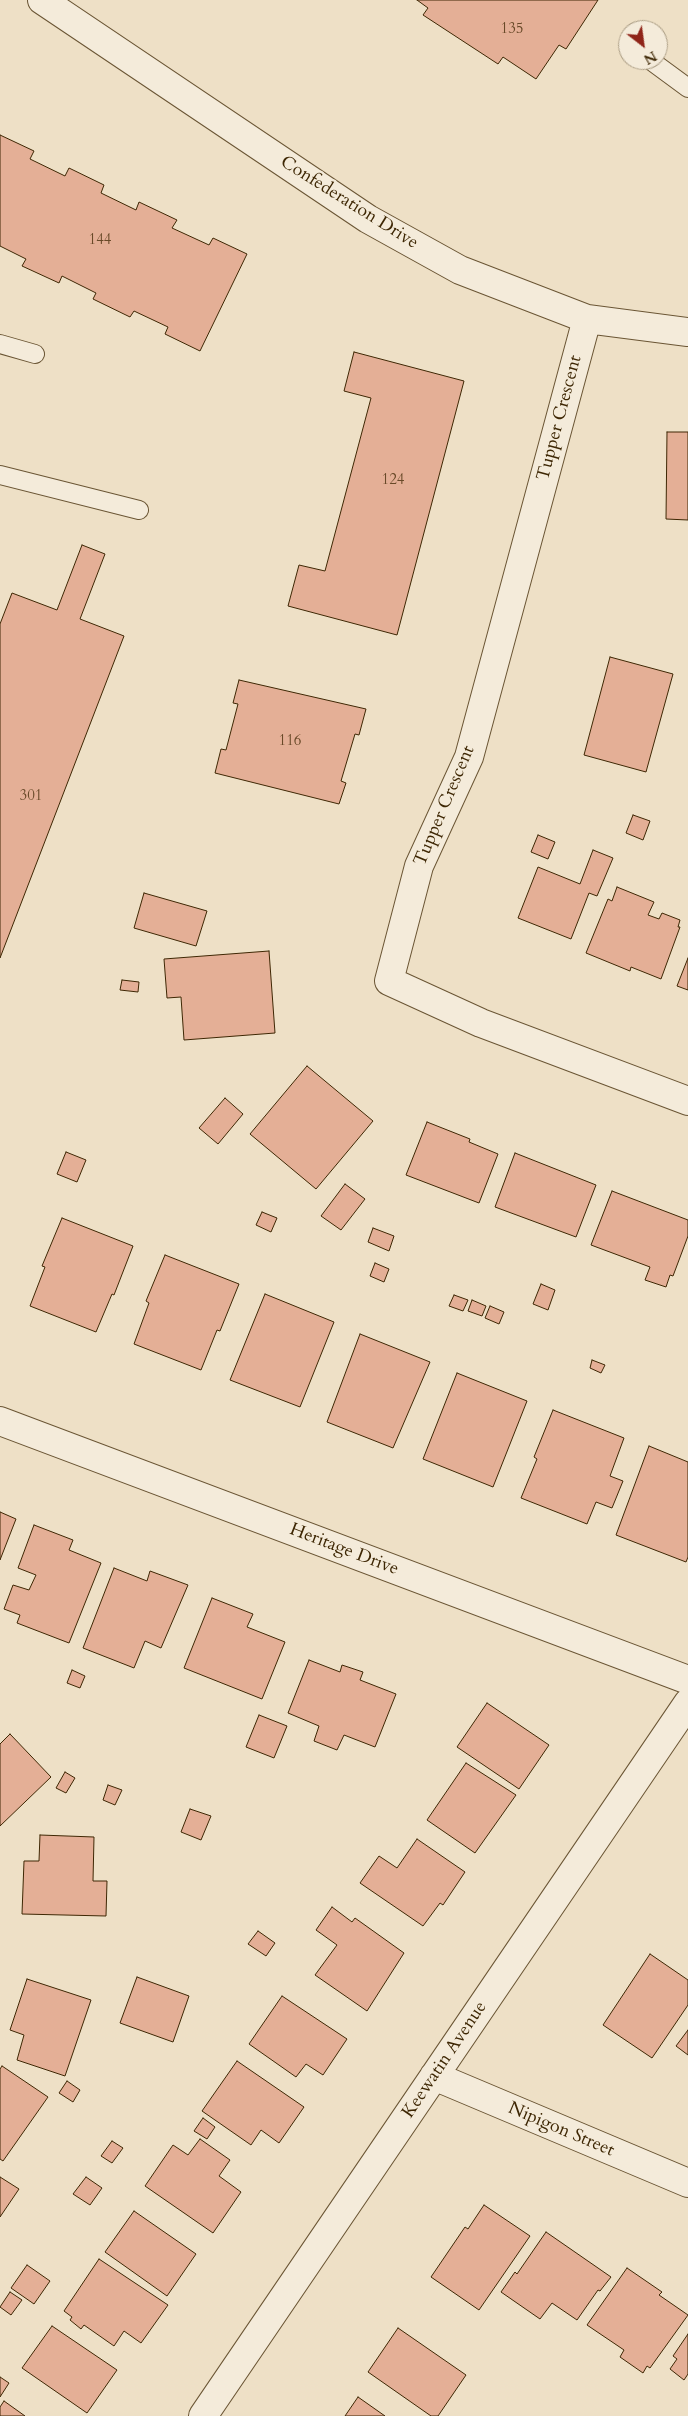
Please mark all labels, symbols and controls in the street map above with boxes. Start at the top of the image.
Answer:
north arrow [618,20,668,70]
house number: 135 [500,21,524,39]
text: N [640,46,660,69]
street label: Confederation Drive [276,152,422,254]
house number: 144 [88,232,112,250]
street label: Tupper Crescent [533,353,587,483]
house number: 124 [381,472,405,490]
house number: 116 [278,733,302,751]
street label: Tupper Crescent [410,743,480,869]
house number: 301 [19,788,43,806]
street label: Heritage Drive [286,1519,402,1581]
street label: Keewatin Avenue [398,1998,492,2122]
street label: Nipigon Street [505,2098,617,2162]

